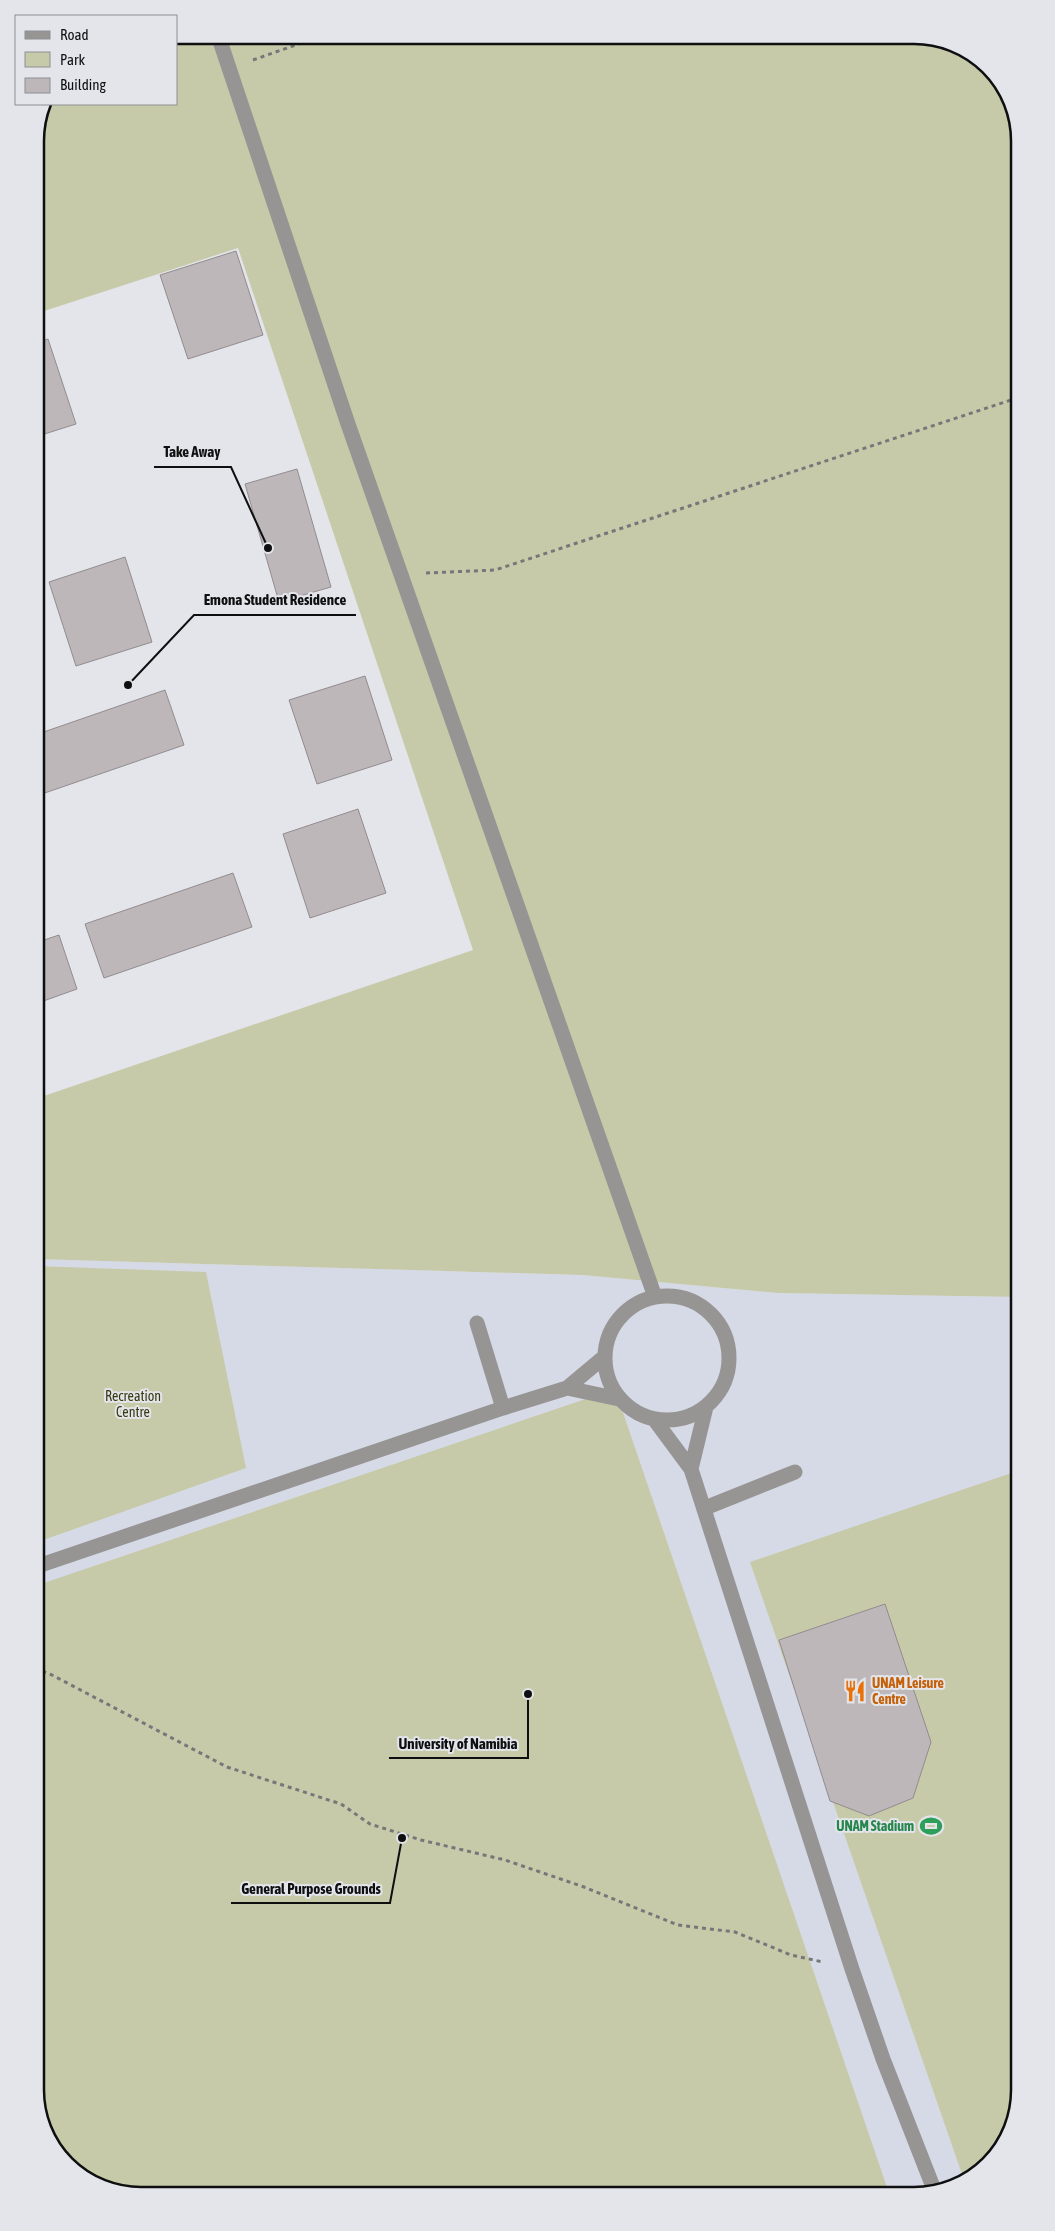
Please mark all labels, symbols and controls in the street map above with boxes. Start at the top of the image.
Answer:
legend [15,15,178,105]
text: Road [60,26,89,43]
text: Park [60,51,85,68]
text: Building [60,76,106,93]
callout: Take Away [154,437,231,467]
text: Take Away [164,443,221,460]
callout: Emona Student Residence [194,585,356,615]
text: Emona Student Residence [204,591,346,608]
park label: Recreation Centre [105,1388,161,1420]
place label: UNAM Leisure Centre [872,1675,944,1707]
restaurant icon: UNAM Leisure Centre [842,1678,868,1704]
callout: University of Namibia [389,1728,528,1758]
text: University of Namibia [399,1735,518,1752]
sports icon: UNAM Stadium [918,1813,944,1839]
place label: UNAM Stadium [836,1818,914,1834]
callout: General Purpose Grounds [231,1873,390,1903]
text: General Purpose Grounds [241,1880,382,1897]

